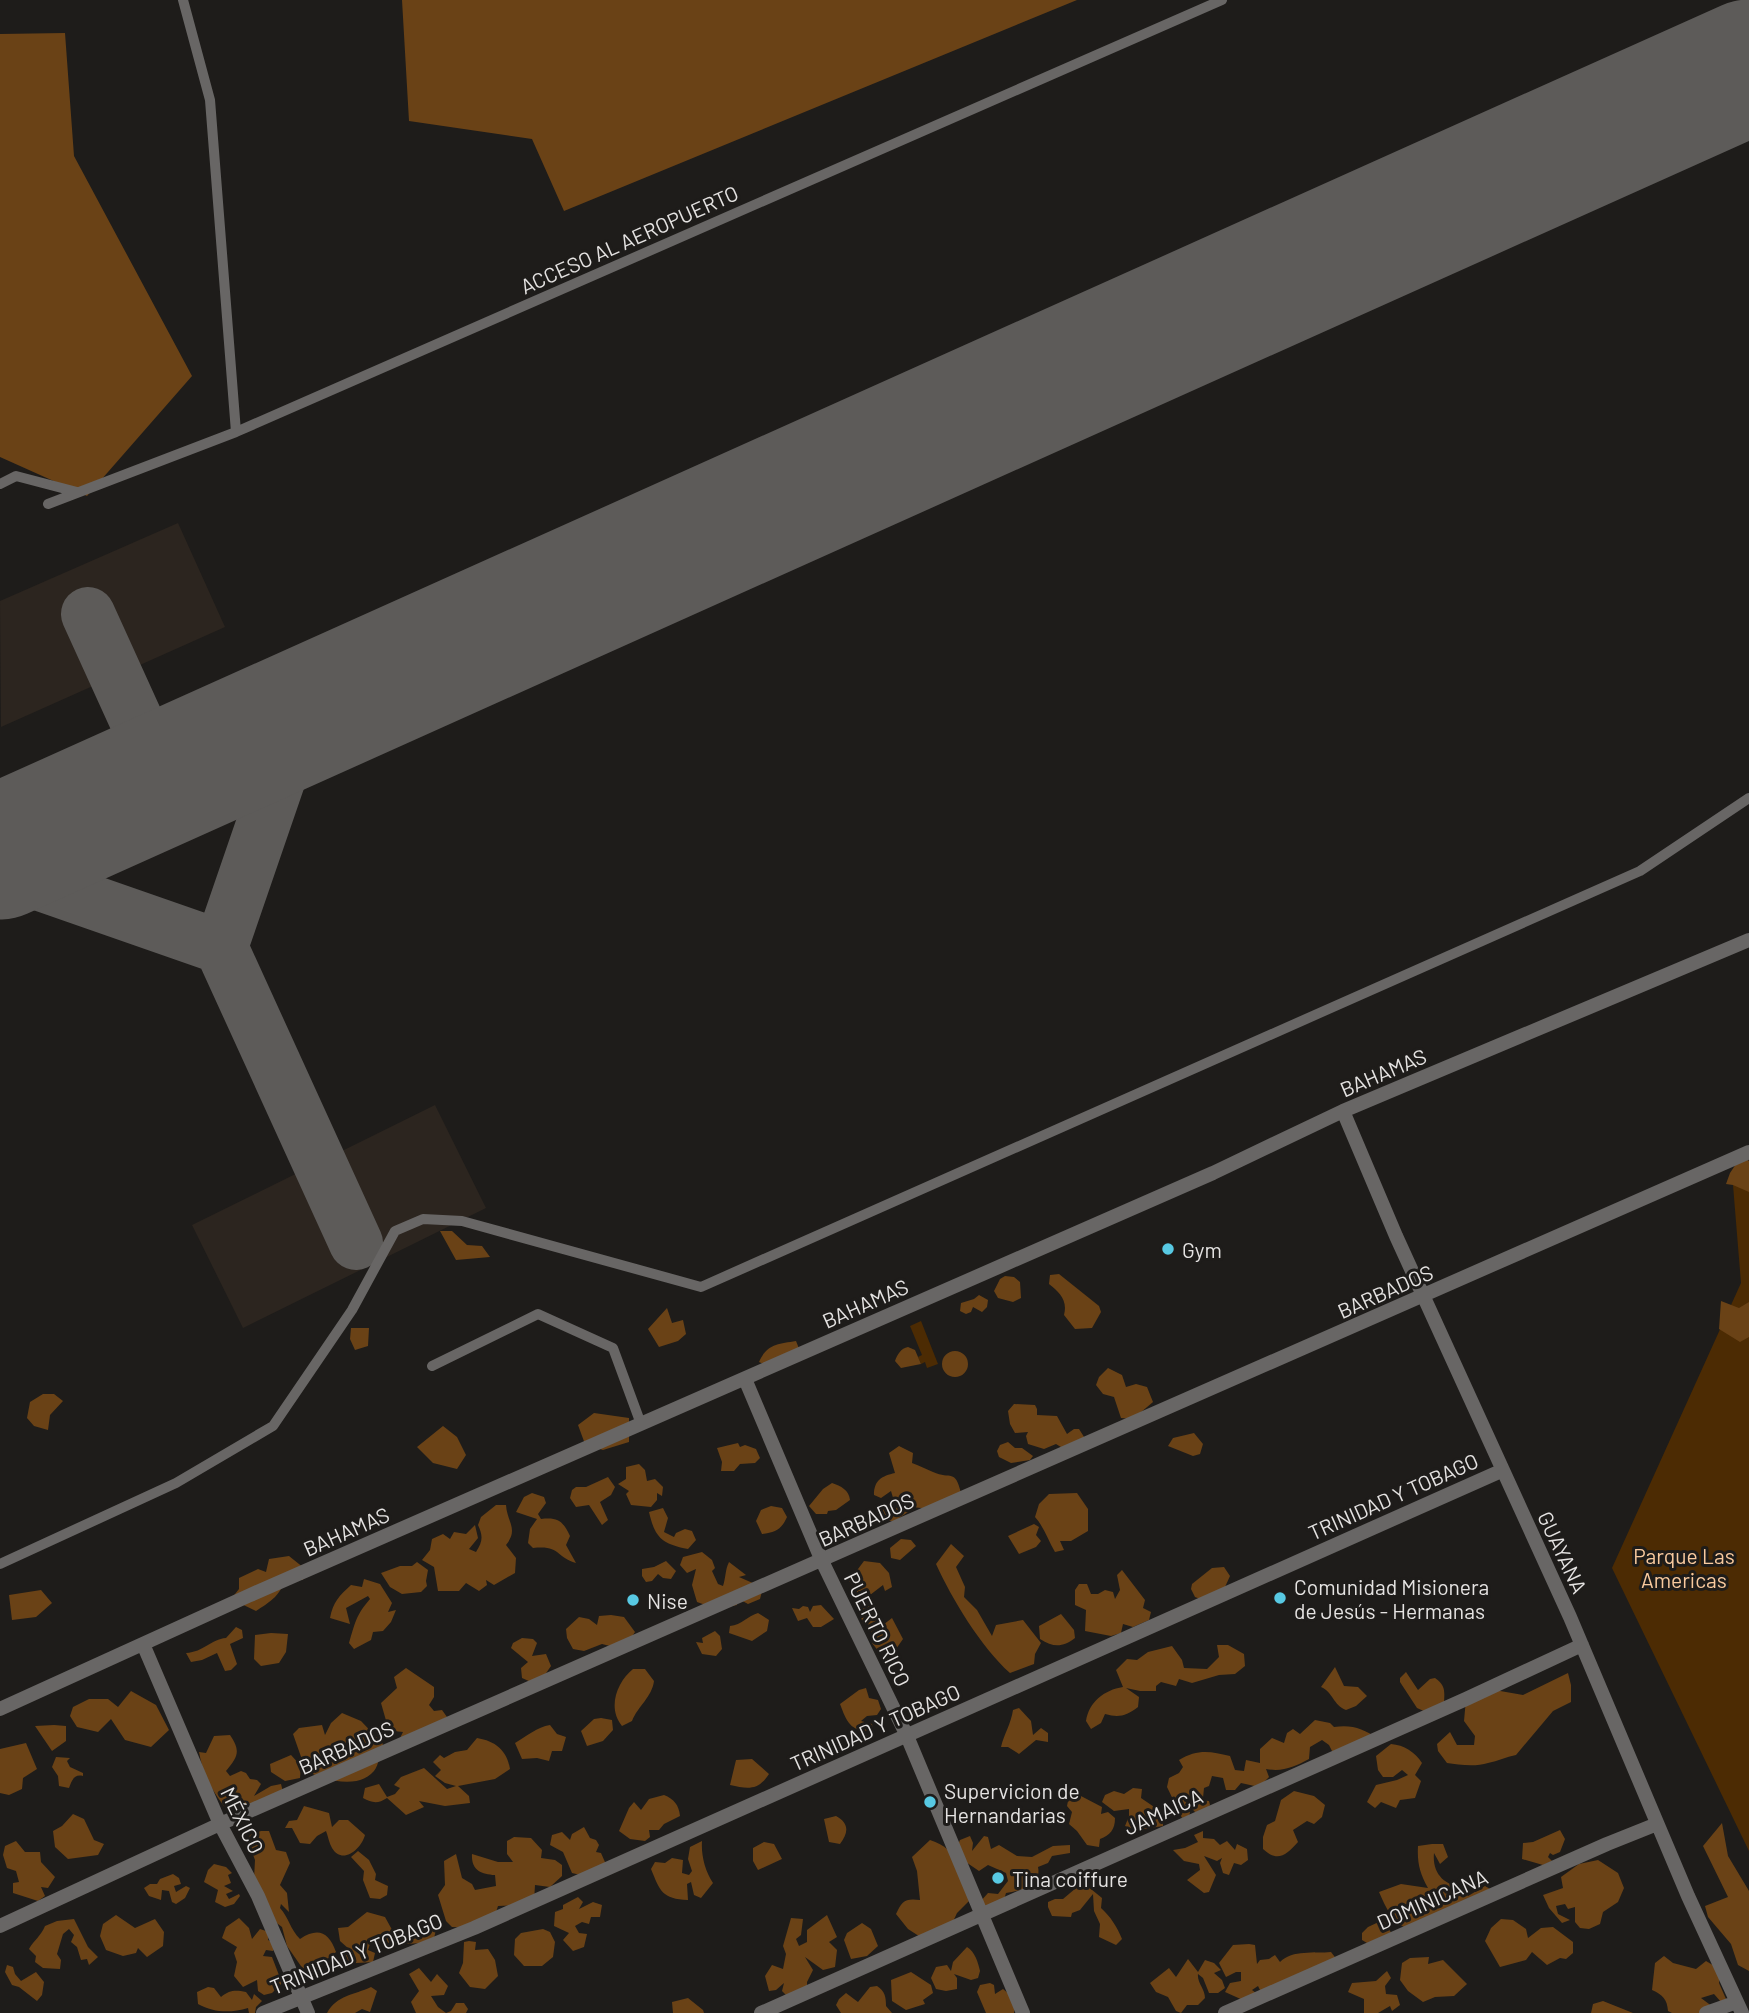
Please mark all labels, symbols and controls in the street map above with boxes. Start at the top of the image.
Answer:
street label: ACCESO AL AEROPUERTO [516,180,742,298]
street label: BAHAMAS [1336,1043,1430,1101]
place label: Gym [1182,1237,1222,1262]
marker: Gym [1160,1241,1176,1257]
street label: BARBADOS [1333,1259,1437,1323]
street label: BAHAMAS [818,1273,912,1333]
street label: TRINIDAD Y TOBAGO [1304,1447,1482,1545]
street label: BARBADOS [814,1487,918,1551]
street label: BAHAMAS [299,1501,393,1561]
street label: GUAYANA [1533,1507,1593,1597]
park label: Parque Las Americas [1633,1543,1735,1592]
street label: PUERTO RICO [840,1568,916,1690]
place label: Comunidad Misionera de Jesús - Hermanas [1294,1574,1489,1623]
place label: Nise [647,1588,688,1613]
marker: Comunidad Misionera de Jesús - Hermanas [1272,1590,1288,1606]
marker: Nise [625,1592,641,1608]
street label: TRINIDAD Y TOBAGO [786,1678,964,1776]
street label: BARBADOS [294,1715,398,1779]
place label: Supervicion de Hernandarias [944,1778,1080,1827]
street label: MÉXICO [216,1782,270,1858]
street label: JAMAICA [1120,1783,1206,1839]
marker: Supervicion de Hernandarias [922,1794,938,1810]
street label: DOMINICANA [1373,1863,1491,1935]
place label: Tina coiffure [1012,1866,1128,1891]
marker: Tina coiffure [990,1870,1006,1886]
street label: TRINIDAD Y TOBAGO [266,1907,446,1999]

